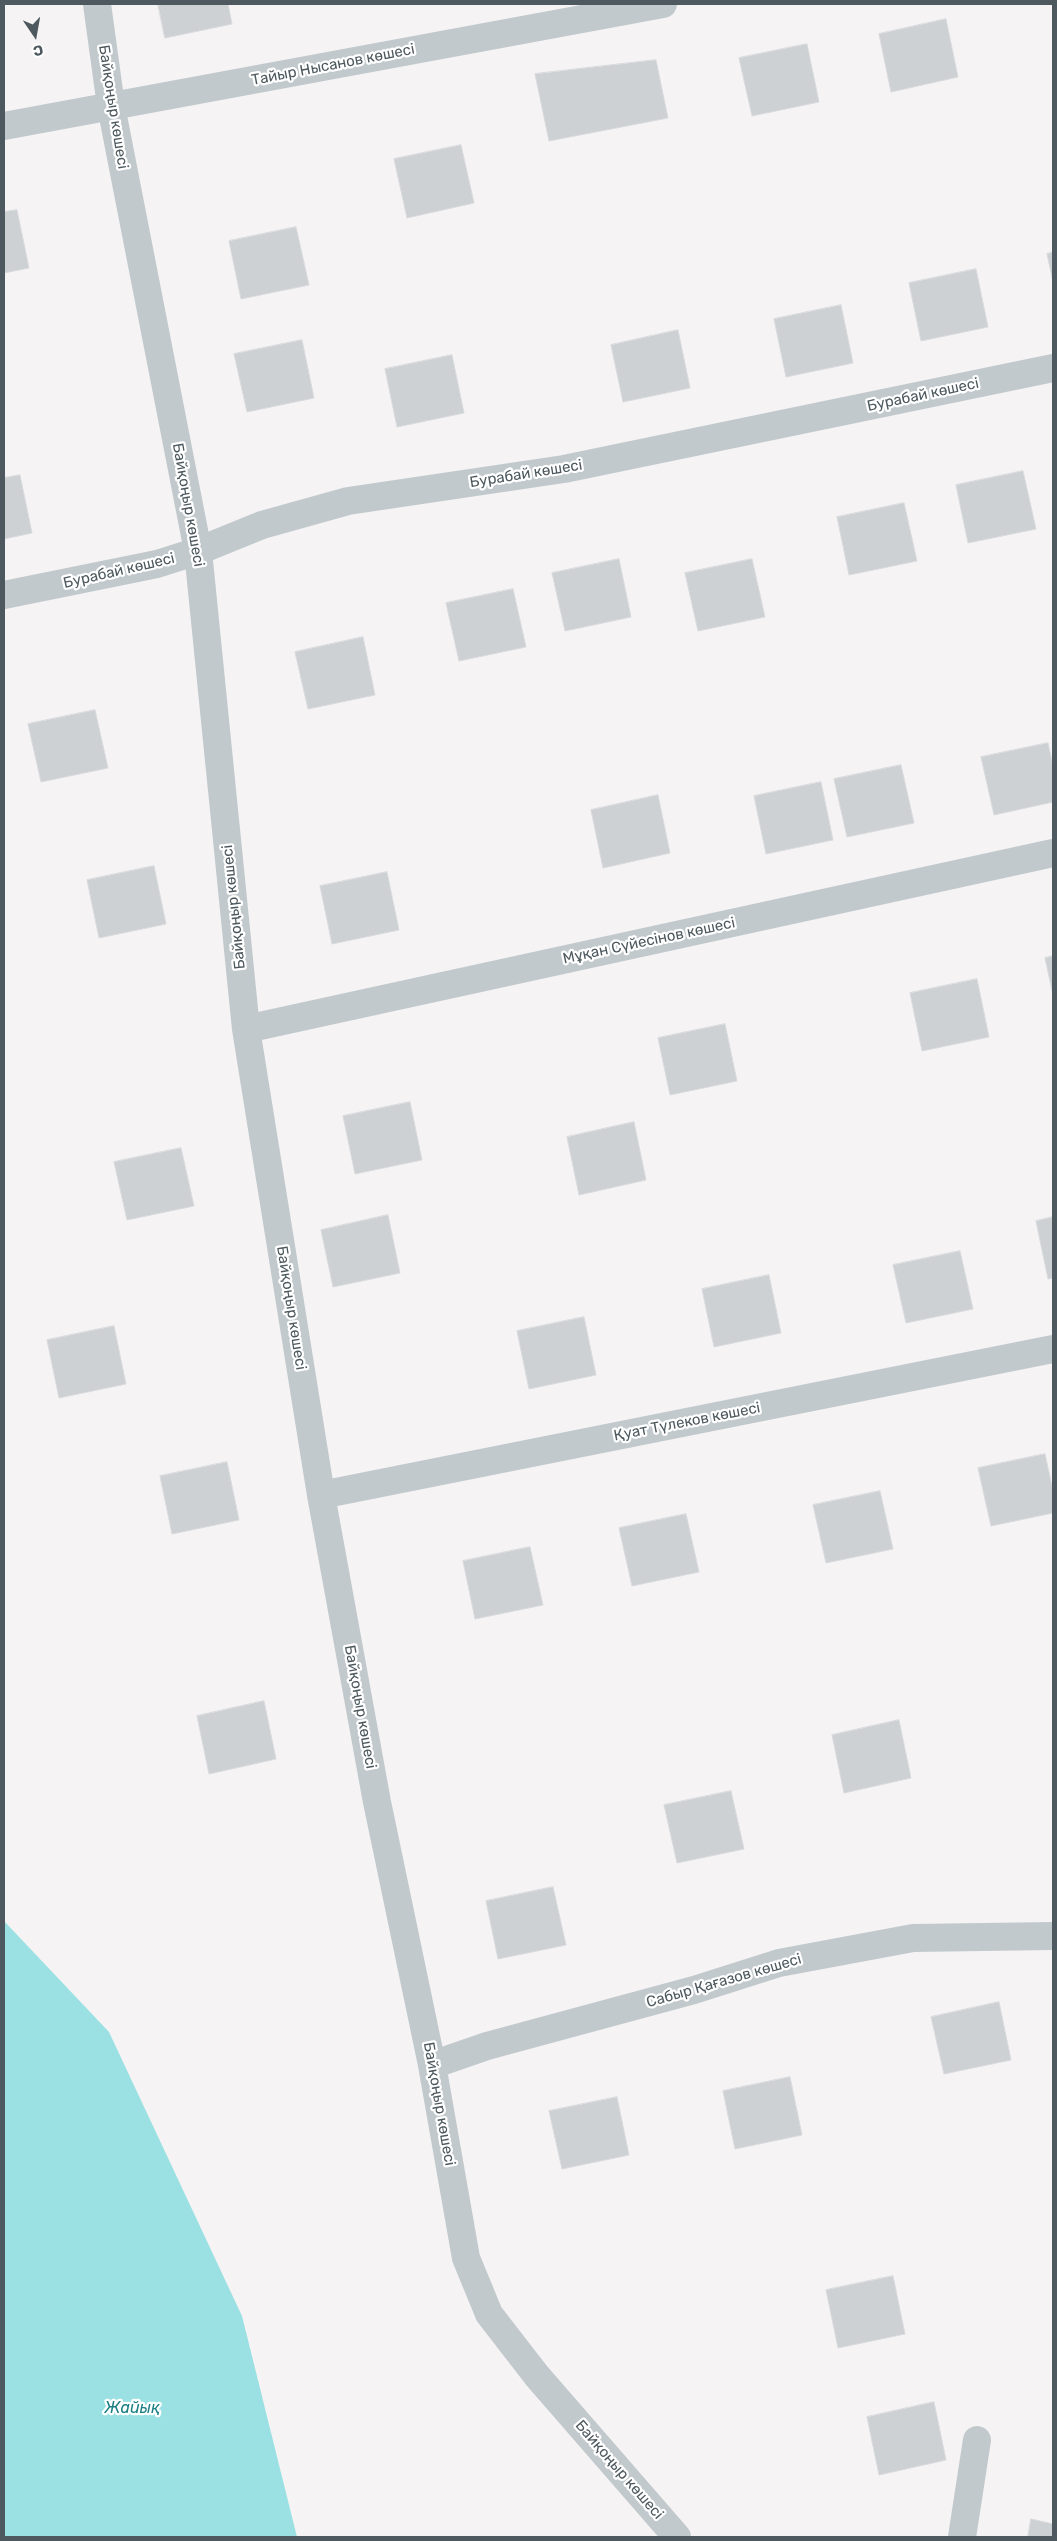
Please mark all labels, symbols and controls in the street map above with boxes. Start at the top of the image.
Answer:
north arrow [10,10,60,60]
street label: Тайыр Нысанов көшесi [250,40,416,90]
text: С [32,41,45,59]
street label: Байқоңыр көшесi [94,44,132,170]
street label: Бурабай көшесi [866,374,980,416]
street label: Байқоңыр көшесi [168,442,208,568]
street label: Бурабай көшесi [468,456,584,492]
street label: Бурабай көшесi [62,549,176,593]
street label: Байқоңыр көшесi [219,844,249,970]
street label: Мұқан Сүйесінов көшесі [561,914,737,968]
street label: Байқоңыр көшесi [272,1245,310,1371]
street label: Қуат Түлеков көшесі [612,1399,762,1445]
street label: Байқоңыр көшесi [340,1644,380,1770]
street label: Сабыр Қағазов көшесі [644,1950,804,2012]
street label: Байқоңыр көшесi [419,2041,459,2167]
water label: Жайық [104,2398,160,2418]
street label: Байқоңыр көшесi [571,2417,667,2523]

